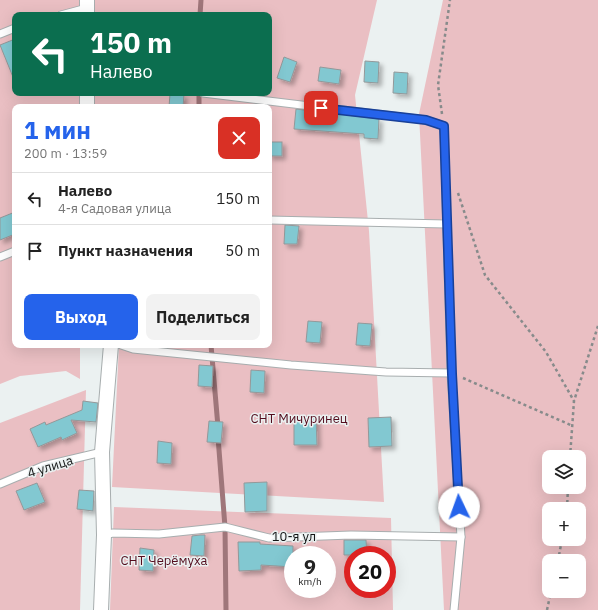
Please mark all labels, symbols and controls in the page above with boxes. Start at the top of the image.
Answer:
text: 150 m [90,24,172,61]
icon: left [24,28,76,80]
text: Налево [90,60,153,83]
pin [304,91,338,125]
icon: arrive [310,97,332,119]
text: 1 мин [24,114,91,146]
button: close [218,117,260,159]
text: 200 m · 13:59 [24,145,107,162]
text: Налево [58,181,112,200]
icon: left [24,188,46,210]
text: 150 m [216,189,260,208]
text: 4-я Садовая улица [58,200,172,217]
icon: arrive [24,240,46,262]
text: Пункт назначения [58,241,193,260]
text: 50 m [225,241,260,260]
button: Выход [24,294,138,340]
button: Поделиться [146,294,260,340]
park label: СНТ Мичуринец [250,410,348,427]
map controls [542,450,586,598]
button: layers [542,450,586,494]
street label: 4 улица [25,451,75,481]
position arrow [438,486,480,528]
button: + [542,502,586,546]
street label: 10-я ул [272,528,316,545]
speed limit sign: 20 [344,546,396,598]
park label: СНТ Черёмуха [121,552,208,569]
text: 9 [304,553,316,580]
button: − [542,554,586,598]
text: km/h [298,575,322,588]

